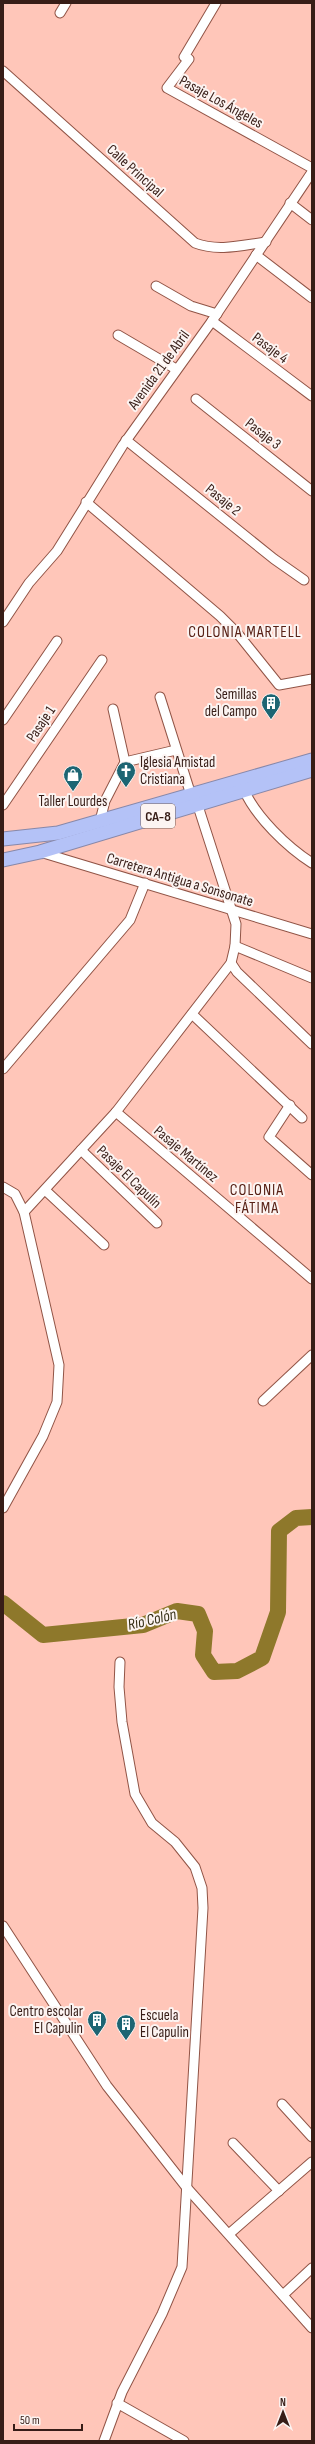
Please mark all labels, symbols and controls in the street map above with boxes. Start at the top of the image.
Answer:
street label: Pasaje Los Ángeles [176,71,266,133]
street label: Calle Principal [103,140,167,202]
street label: Avenida 21 de Abril [123,327,194,414]
street label: Pasaje 4 [248,328,292,368]
street label: Pasaje 3 [241,414,285,454]
street label: Pasaje 2 [201,480,245,520]
district label: COLONIA MARTELL [188,623,302,642]
place label: Semillas del Campo [205,685,257,721]
building icon: Semillas del Campo [260,692,282,720]
street label: Pasaje 1 [22,702,60,746]
place label: Iglesia Amistad Cristiana [140,753,215,789]
church icon: Iglesia Amistad Cristiana [115,760,137,788]
shop icon: Taller Lourdes [62,764,84,792]
place label: Taller Lourdes [39,792,107,811]
road number: CA-8 [141,804,175,828]
street label: Carretera Antigua a Sonsonate [104,849,256,911]
street label: Pasaje Martínez [150,1121,223,1187]
street label: Pasaje El Capulín [93,1141,165,1213]
district label: COLONIA FÁTIMA [230,1181,284,1218]
water label: Río Colón [126,1605,178,1635]
place label: Centro escolar El Capulin [10,2002,84,2038]
place label: Escuela El Capulin [140,2006,189,2042]
building icon: Centro escolar El Capulin [86,2009,108,2037]
building icon: Escuela El Capulin [115,2013,137,2041]
north arrow [263,2392,303,2432]
text: N [280,2396,286,2409]
scale bar [14,2406,82,2432]
text: 50 m [20,2413,40,2428]

